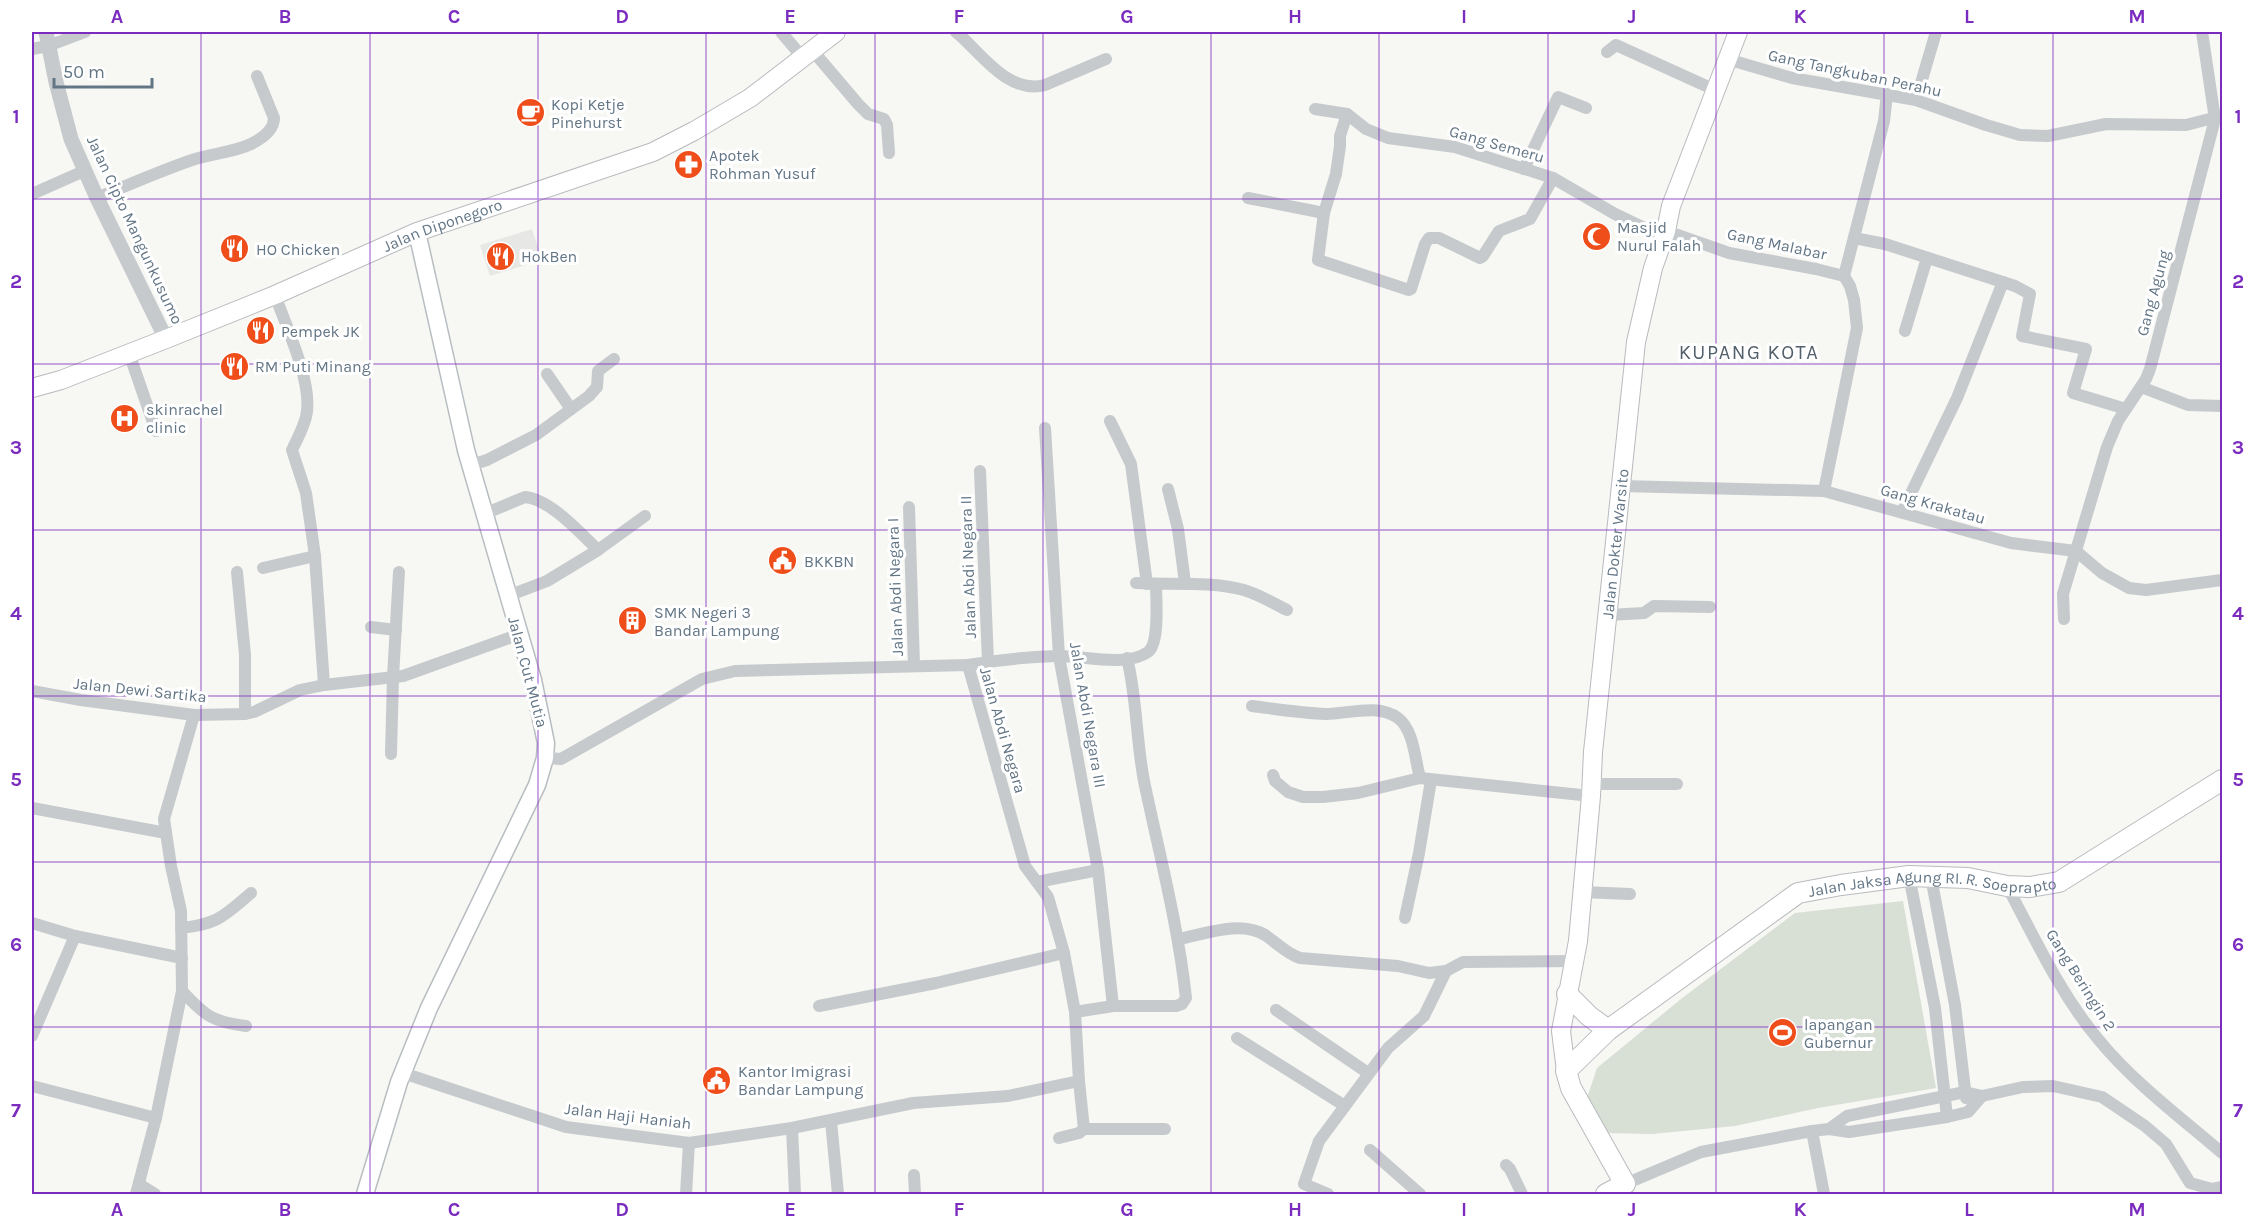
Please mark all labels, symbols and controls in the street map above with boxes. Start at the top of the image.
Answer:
text: A [111,5,124,28]
text: B [279,5,291,28]
text: C [448,5,460,28]
text: D [615,5,629,28]
text: E [784,5,796,28]
text: F [954,5,965,28]
text: G [1120,5,1134,28]
text: H [1288,5,1302,28]
text: I [1461,5,1467,28]
text: J [1628,5,1636,28]
text: K [1793,5,1807,28]
text: L [1964,5,1974,28]
text: M [2128,5,2146,28]
street label: Gang Tangkuban Perahu [1766,45,1944,101]
scale bar [54,51,152,89]
text: 50 m [63,61,105,83]
place label: Kopi Ketje Pinehurst [551,95,625,132]
cafe icon: Kopi Ketje Pinehurst [514,97,546,129]
text: 1 [12,105,20,128]
text: 1 [2234,105,2242,128]
street label: Gang Semeru [1447,121,1547,167]
street label: Jalan Cipto Mangunkusumo [83,133,187,327]
place label: Apotek Rohman Yusuf [709,146,816,183]
pharmacy icon: Apotek Rohman Yusuf [672,148,704,180]
street label: Jalan Diponegoro [380,194,504,256]
place label: Masjid Nurul Falah [1617,218,1701,255]
mosque icon: Masjid Nurul Falah [1580,220,1612,252]
street label: Gang Malabar [1725,224,1829,264]
restaurant icon: HO Chicken [219,233,251,265]
place label: HO Chicken [256,240,340,259]
restaurant icon: HokBen [484,240,516,272]
place label: HokBen [521,247,577,266]
street label: Gang Agung [2132,248,2174,338]
text: 2 [10,270,22,293]
text: 2 [2232,270,2244,293]
restaurant icon: Pempek JK [244,315,276,347]
place label: Pempek JK [281,322,360,341]
district label: KUPANG KOTA [1679,341,1819,364]
restaurant icon: RM Puti Minang [218,350,250,382]
place label: RM Puti Minang [255,357,371,376]
place label: skinrachel clinic [146,400,223,437]
hospital icon: skinrachel clinic [109,402,141,434]
text: 3 [10,436,22,459]
text: 3 [2232,436,2244,459]
street label: Jalan Dokter Warsito [1598,468,1632,620]
street label: Gang Krakatau [1878,480,1988,528]
street label: Jalan Abdi Negara II [956,495,980,639]
street label: Jalan Abdi Negara I [883,517,907,657]
public building icon: BKKBN [767,545,799,577]
place label: BKKBN [804,552,854,571]
text: 4 [10,602,22,625]
text: 4 [2232,602,2244,625]
place label: SMK Negeri 3 Bandar Lampung [654,603,779,640]
building icon: SMK Negeri 3 Bandar Lampung [617,605,649,637]
street label: Jalan Cut Mutia [504,614,552,730]
street label: Jalan Abdi Negara III [1066,641,1110,789]
street label: Jalan Abdi Negara [976,665,1030,795]
street label: Jalan Dewi Sartika [72,674,208,706]
text: 5 [10,768,22,791]
text: 5 [2232,768,2244,791]
street label: Jalan Jaksa Agung RI. R. Soeprapto [1807,866,2058,900]
street label: Gang Beringin 2 [2042,926,2120,1034]
text: 6 [10,933,22,956]
text: 6 [2232,933,2244,956]
place label: lapangan Gubernur [1804,1015,1873,1052]
sports icon: lapangan Gubernur [1767,1017,1799,1049]
place label: Kantor Imigrasi Bandar Lampung [738,1062,863,1099]
public building icon: Kantor Imigrasi Bandar Lampung [701,1064,733,1096]
text: 7 [11,1099,21,1122]
street label: Jalan Haji Haniah [564,1099,692,1133]
text: 7 [2233,1099,2243,1122]
text: A [111,1198,124,1221]
text: B [279,1198,291,1221]
text: C [448,1198,460,1221]
text: D [615,1198,629,1221]
text: E [784,1198,796,1221]
text: F [954,1198,965,1221]
text: G [1120,1198,1134,1221]
text: H [1288,1198,1302,1221]
text: I [1461,1198,1467,1221]
text: J [1628,1198,1636,1221]
text: K [1793,1198,1807,1221]
text: L [1964,1198,1974,1221]
text: M [2128,1198,2146,1221]

